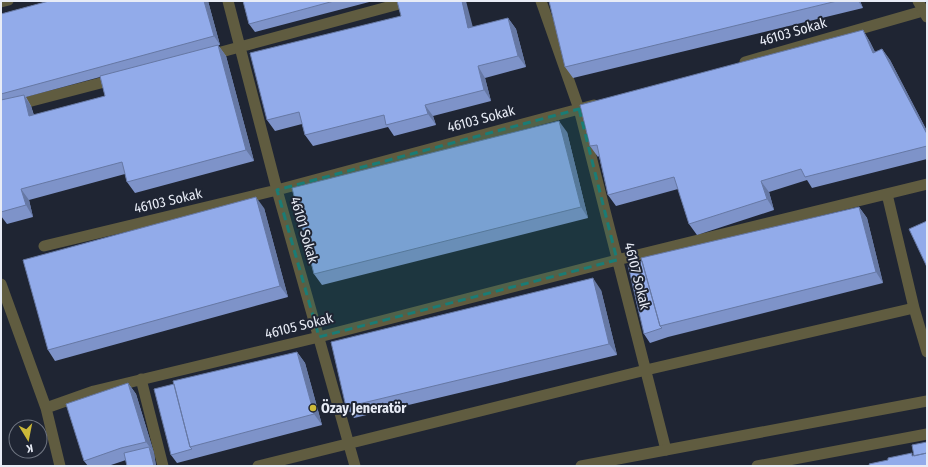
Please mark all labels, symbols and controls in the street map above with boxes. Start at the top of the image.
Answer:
street label: 46103 Sokak [757,14,829,50]
street label: 46103 Sokak [445,102,517,136]
street label: 46103 Sokak [132,185,204,217]
street label: 46101 Sokak [286,195,322,266]
street label: 46107 Sokak [620,241,654,312]
street label: 46105 Sokak [263,309,335,343]
place label: Özay Jeneratör [321,399,407,417]
marker: Özay Jeneratör [308,403,318,413]
north arrow [8,419,48,459]
text: K [25,441,34,455]

